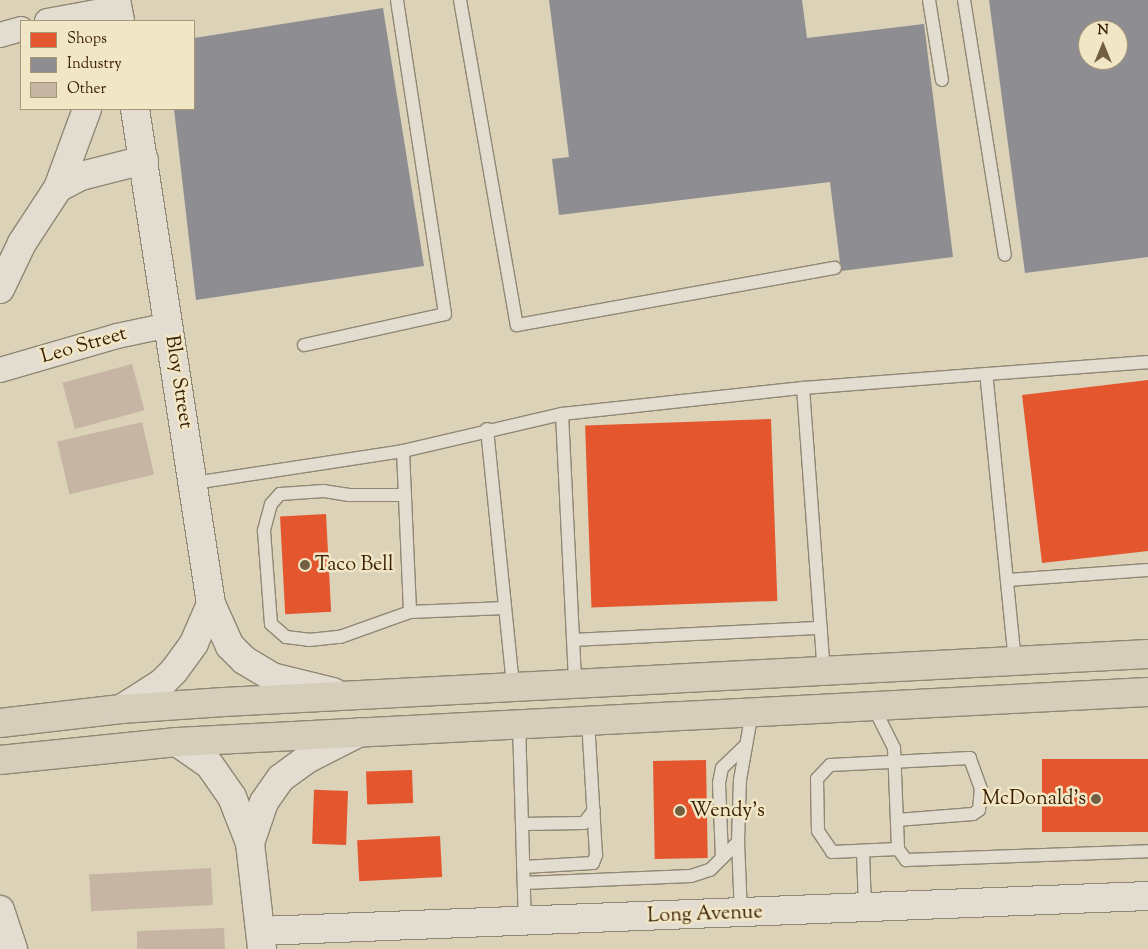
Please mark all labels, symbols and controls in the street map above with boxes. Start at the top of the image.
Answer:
legend [20,20,195,110]
north arrow [1078,20,1128,70]
text: N [1097,21,1109,41]
text: Shops [67,29,107,50]
text: Industry [67,54,122,75]
text: Other [67,79,106,100]
street label: Leo Street [38,322,130,370]
street label: Bloy Street [159,334,197,430]
place label: Taco Bell [315,553,393,577]
marker: Taco Bell [299,559,311,571]
place label: McDonald's [982,787,1086,811]
marker: McDonald's [1090,793,1102,805]
place label: Wendy's [690,799,765,823]
marker: Wendy's [674,805,686,817]
street label: Long Avenue [647,901,763,929]

